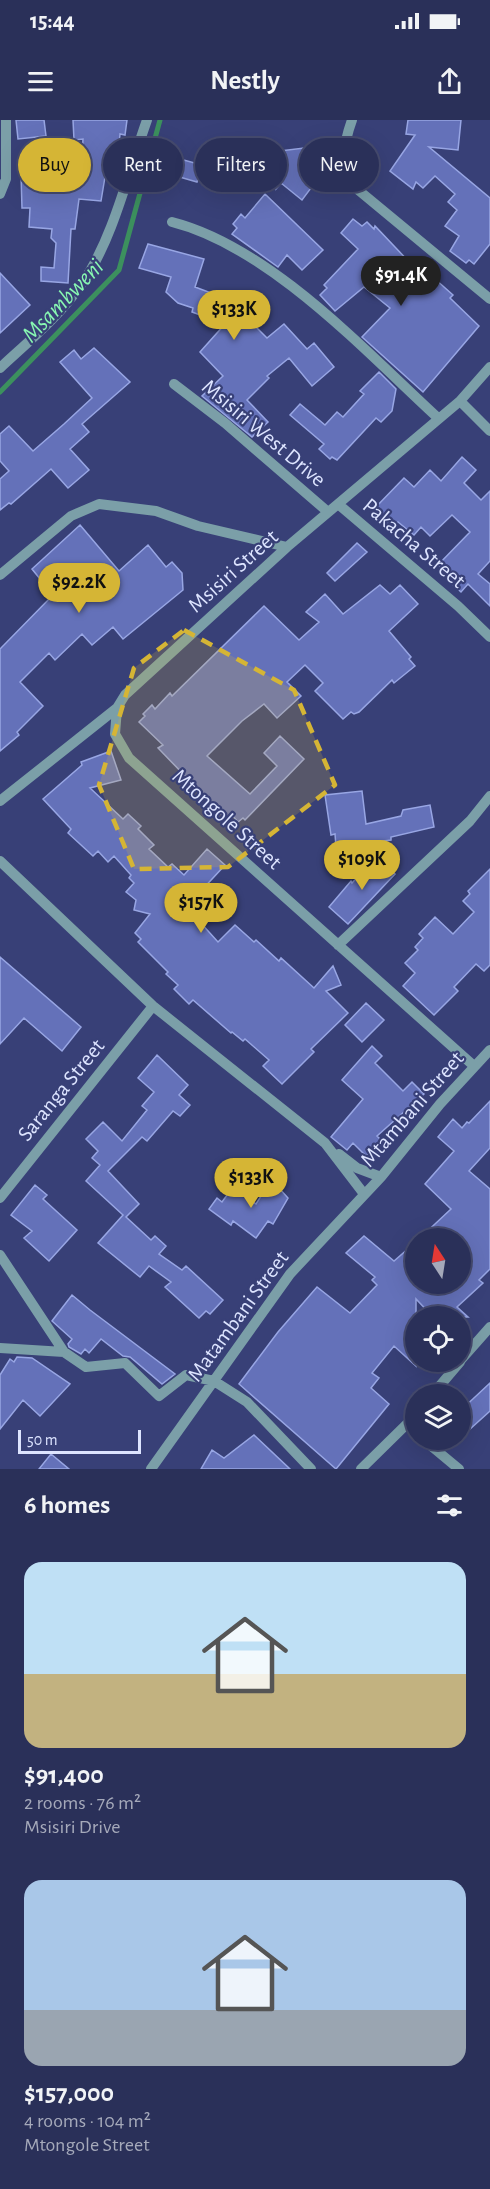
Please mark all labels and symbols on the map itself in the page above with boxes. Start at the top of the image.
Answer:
water label: Msambweni [18,255,108,347]
pin: $91.4K [352,256,450,307]
pin: $133K [192,290,276,341]
street label: Msisiri West Drive [198,375,330,491]
street label: Pakacha Street [359,494,469,592]
street label: Msisiri Street [184,525,282,617]
pin: $92.2K [30,563,128,614]
street label: Mtongole Street [168,765,286,873]
pin: $109K [320,840,404,891]
pin: $157K [159,883,243,934]
street label: Saranga Street [13,1035,109,1145]
street label: Mtambani Street [356,1047,468,1171]
pin: $133K [209,1158,293,1209]
north arrow [405,1228,471,1294]
street label: Matambani Street [183,1247,293,1385]
scale bar [18,1427,141,1454]

